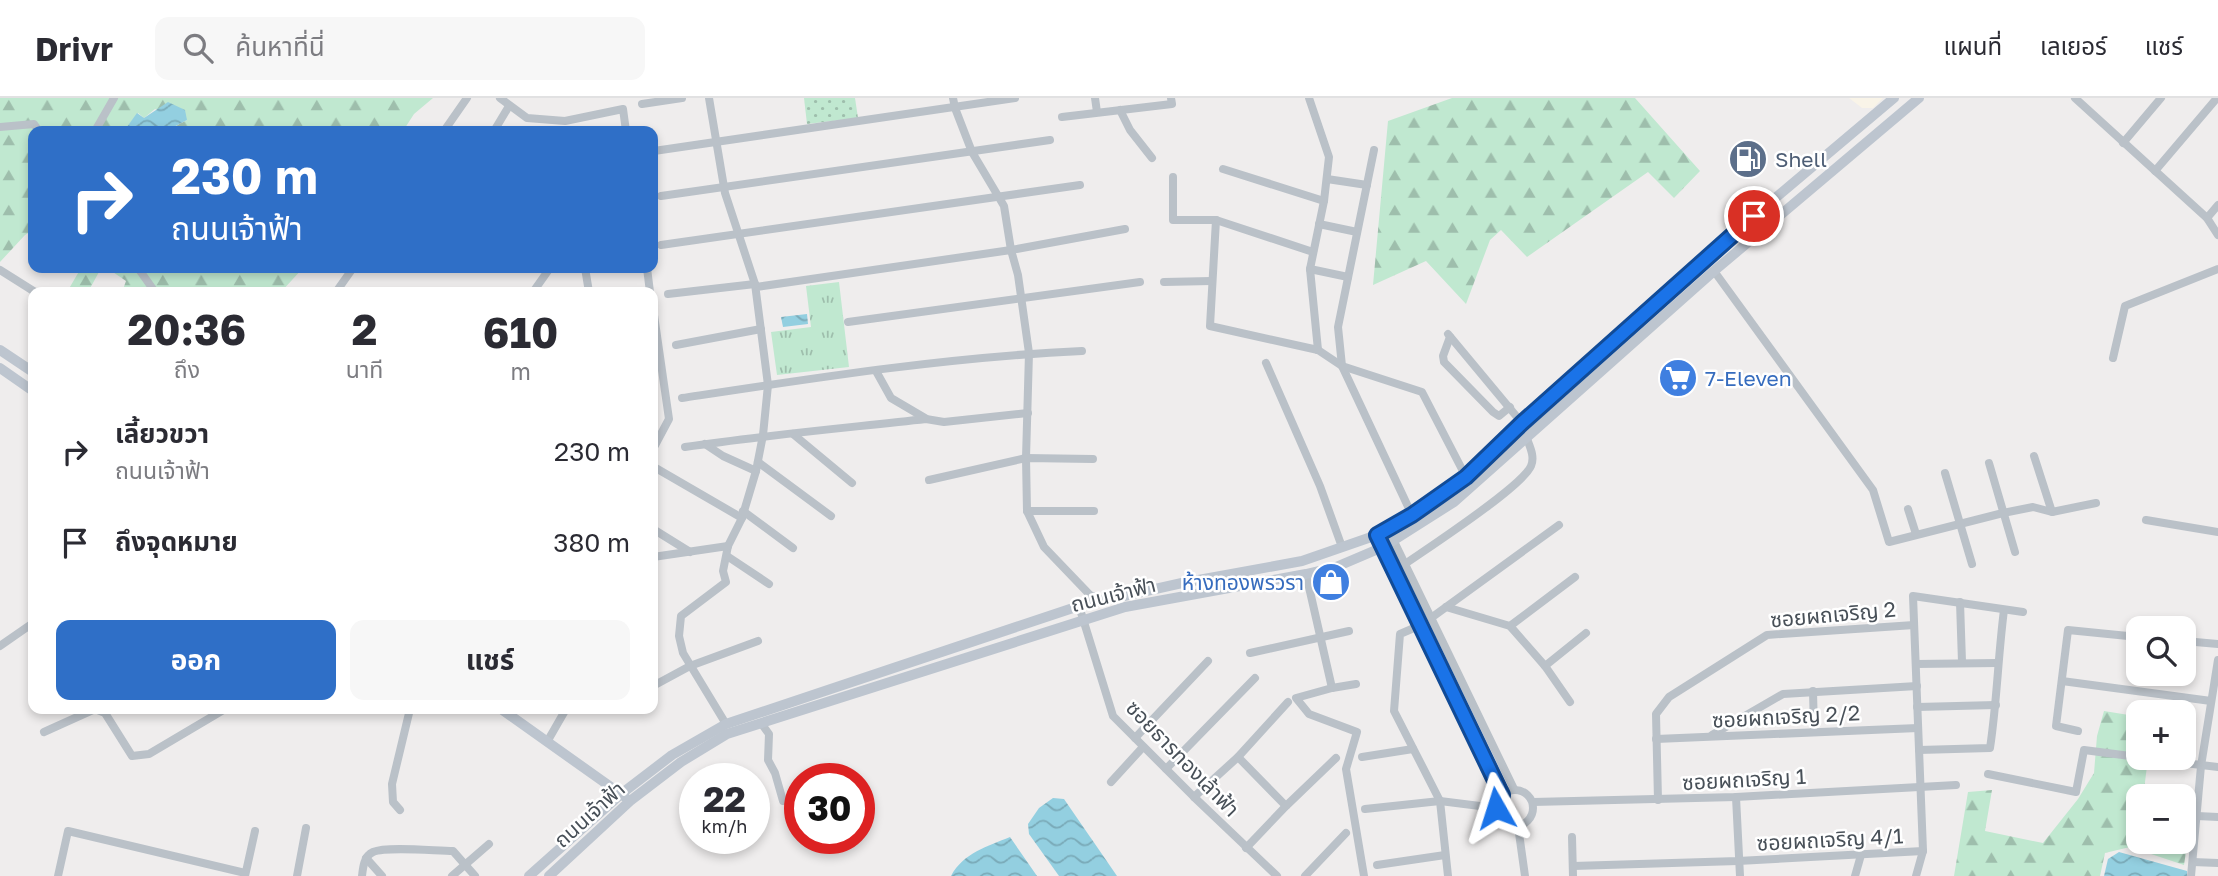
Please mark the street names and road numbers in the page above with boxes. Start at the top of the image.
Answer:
street label: ถนนเจ้าฟ้า [1068,571,1158,617]
street label: ซอยผถเจริญ 2 [1769,596,1897,632]
street label: ซอยธารทองเล้าฟ้า [1121,694,1245,822]
street label: ซอยผถเจริญ 2/2 [1711,699,1861,733]
street label: ซอยผถเจริญ 1 [1681,763,1807,795]
street label: ถนนเจ้าฟ้า [548,775,630,853]
street label: ซอยผถเจริญ 4/1 [1756,822,1904,856]

